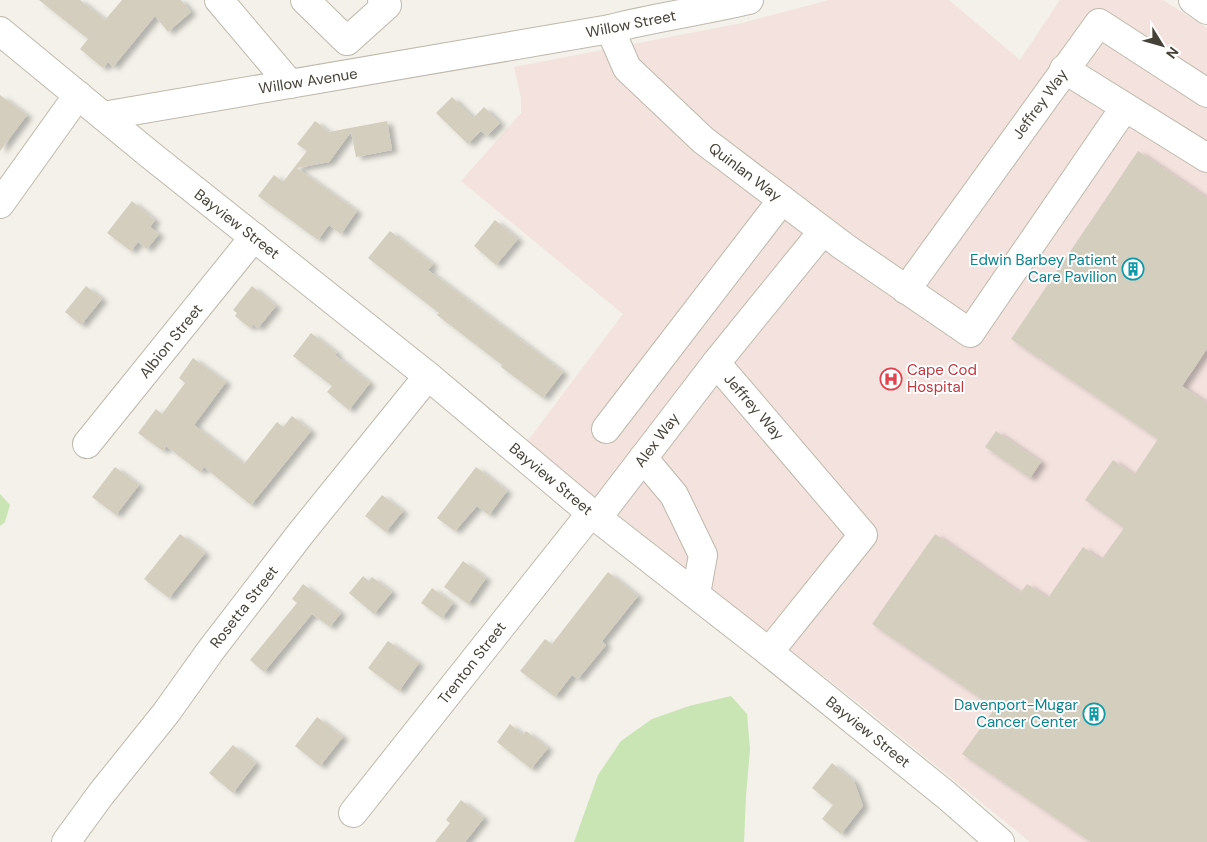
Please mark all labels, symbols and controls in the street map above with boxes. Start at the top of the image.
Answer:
street label: Willow Street [584,5,678,43]
north arrow [1137,20,1187,70]
text: N [1162,43,1183,62]
street label: Willow Avenue [257,63,359,99]
street label: Jeffrey Way [1008,64,1073,143]
street label: Quinlan Way [704,138,786,206]
street label: Bayview Street [190,184,284,264]
place label: Edwin Barbey Patient Care Pavilion [970,250,1117,287]
building icon: Edwin Barbey Patient Care Pavilion [1121,257,1145,281]
street label: Albion Street [135,300,207,382]
place label: Cape Cod Hospital [907,360,977,397]
hospital icon: Cape Cod Hospital [879,367,903,391]
street label: Jeffrey Way [720,369,789,445]
street label: Alex Way [630,408,684,471]
street label: Bayview Street [505,438,597,520]
street label: Rosetta Street [205,562,283,652]
street label: Trenton Street [433,617,511,708]
street label: Bayview Street [822,692,914,772]
place label: Davenport-Mugar Cancer Center [954,695,1078,732]
building icon: Davenport-Mugar Cancer Center [1082,702,1106,726]

